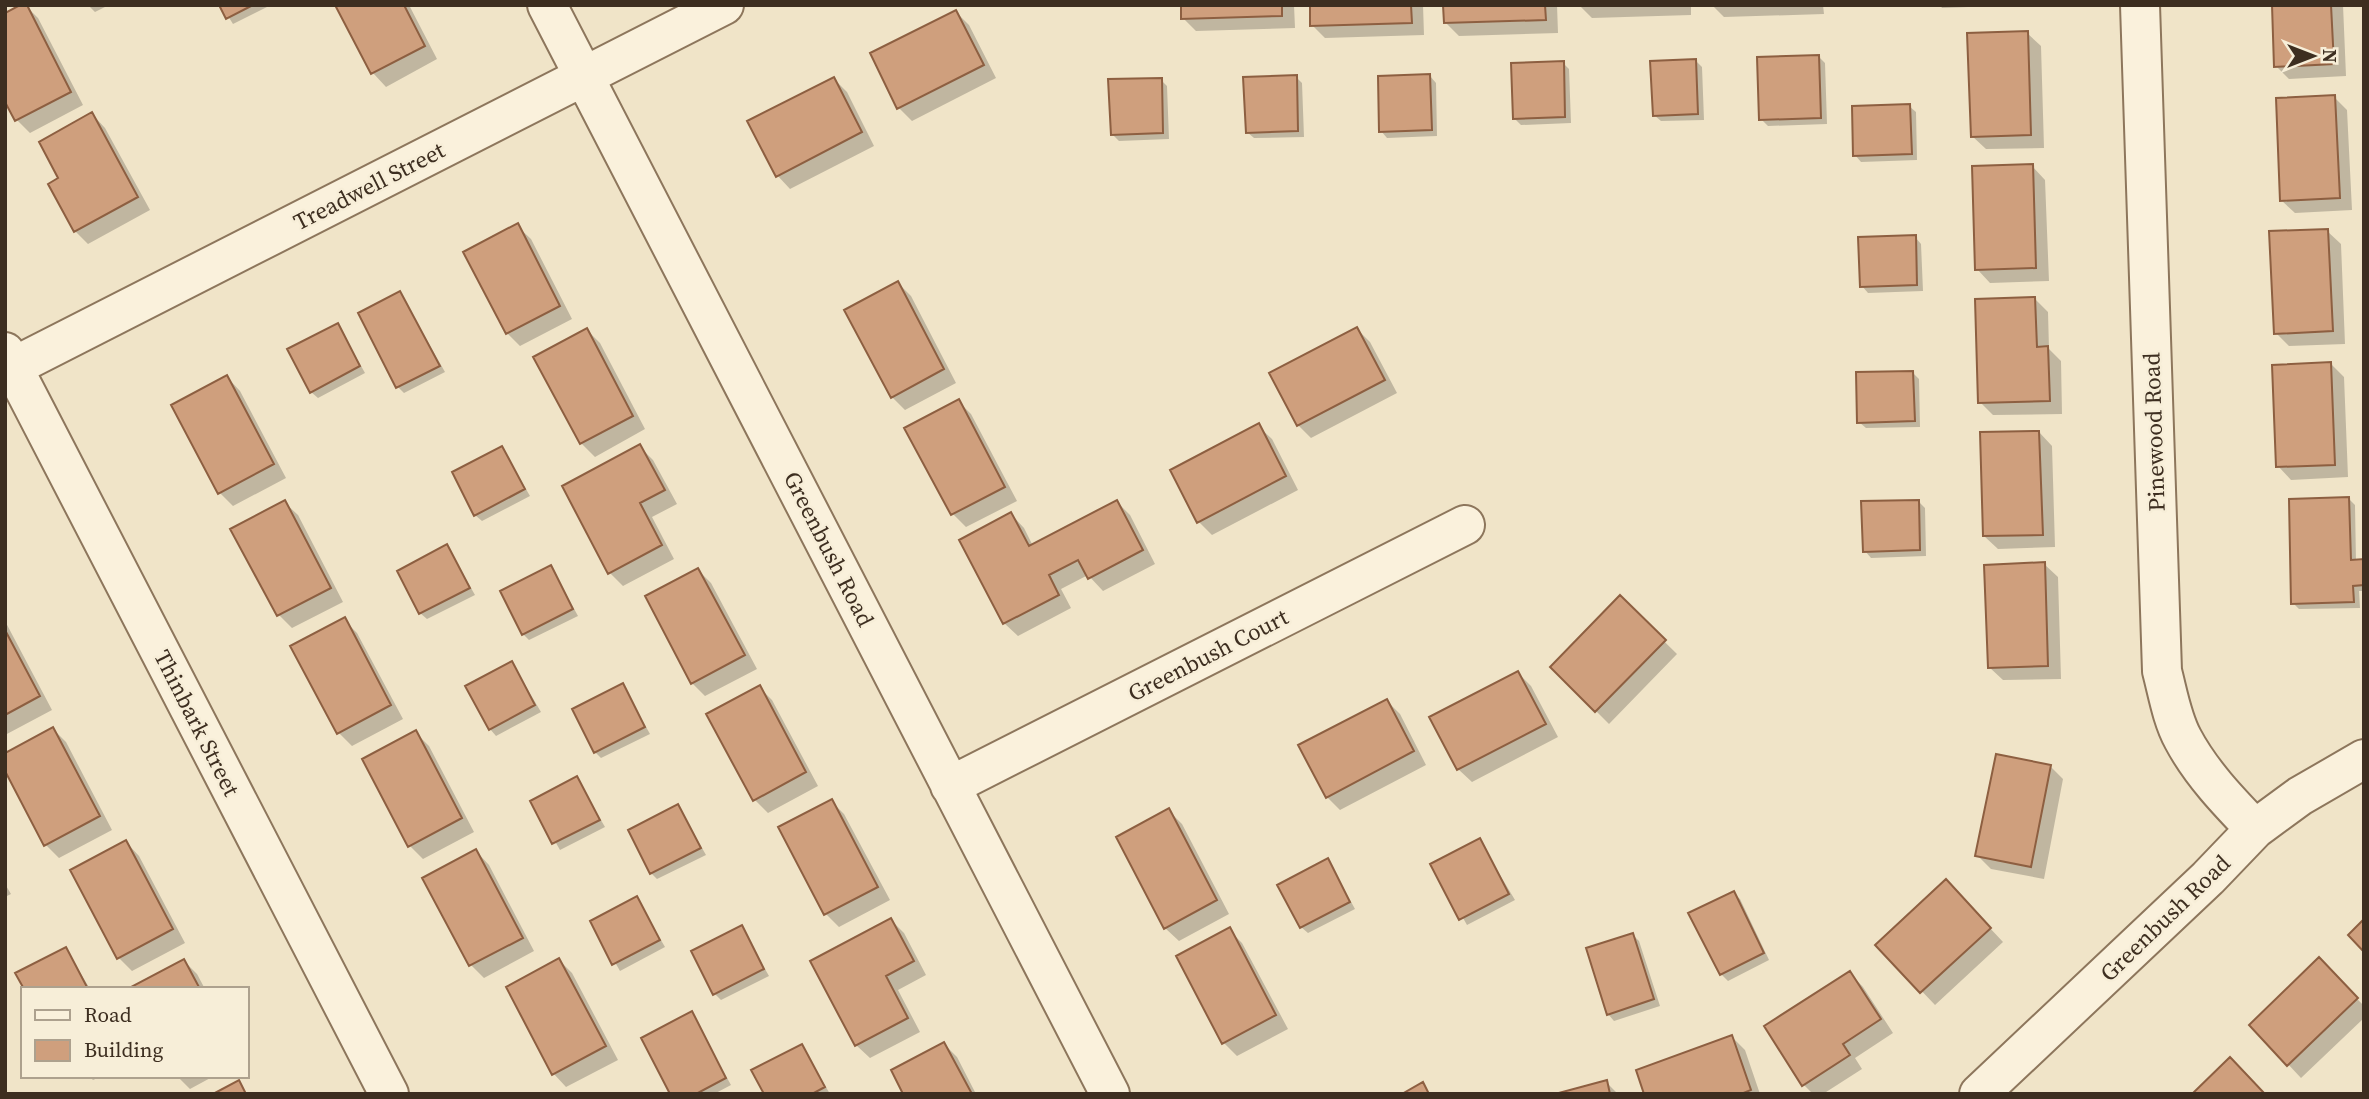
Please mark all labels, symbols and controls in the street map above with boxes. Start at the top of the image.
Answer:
north arrow [2278,21,2348,91]
text: N [2317,49,2343,63]
street label: Treadwell Street [288,134,451,238]
street label: Pinewood Road [2135,352,2173,512]
street label: Greenbush Road [776,466,882,632]
street label: Greenbush Court [1122,601,1294,709]
street label: Thinbark Street [146,644,248,802]
street label: Greenbush Road [2093,847,2237,989]
legend [21,987,248,1078]
text: Road [84,1000,132,1029]
text: Building [84,1035,163,1064]

